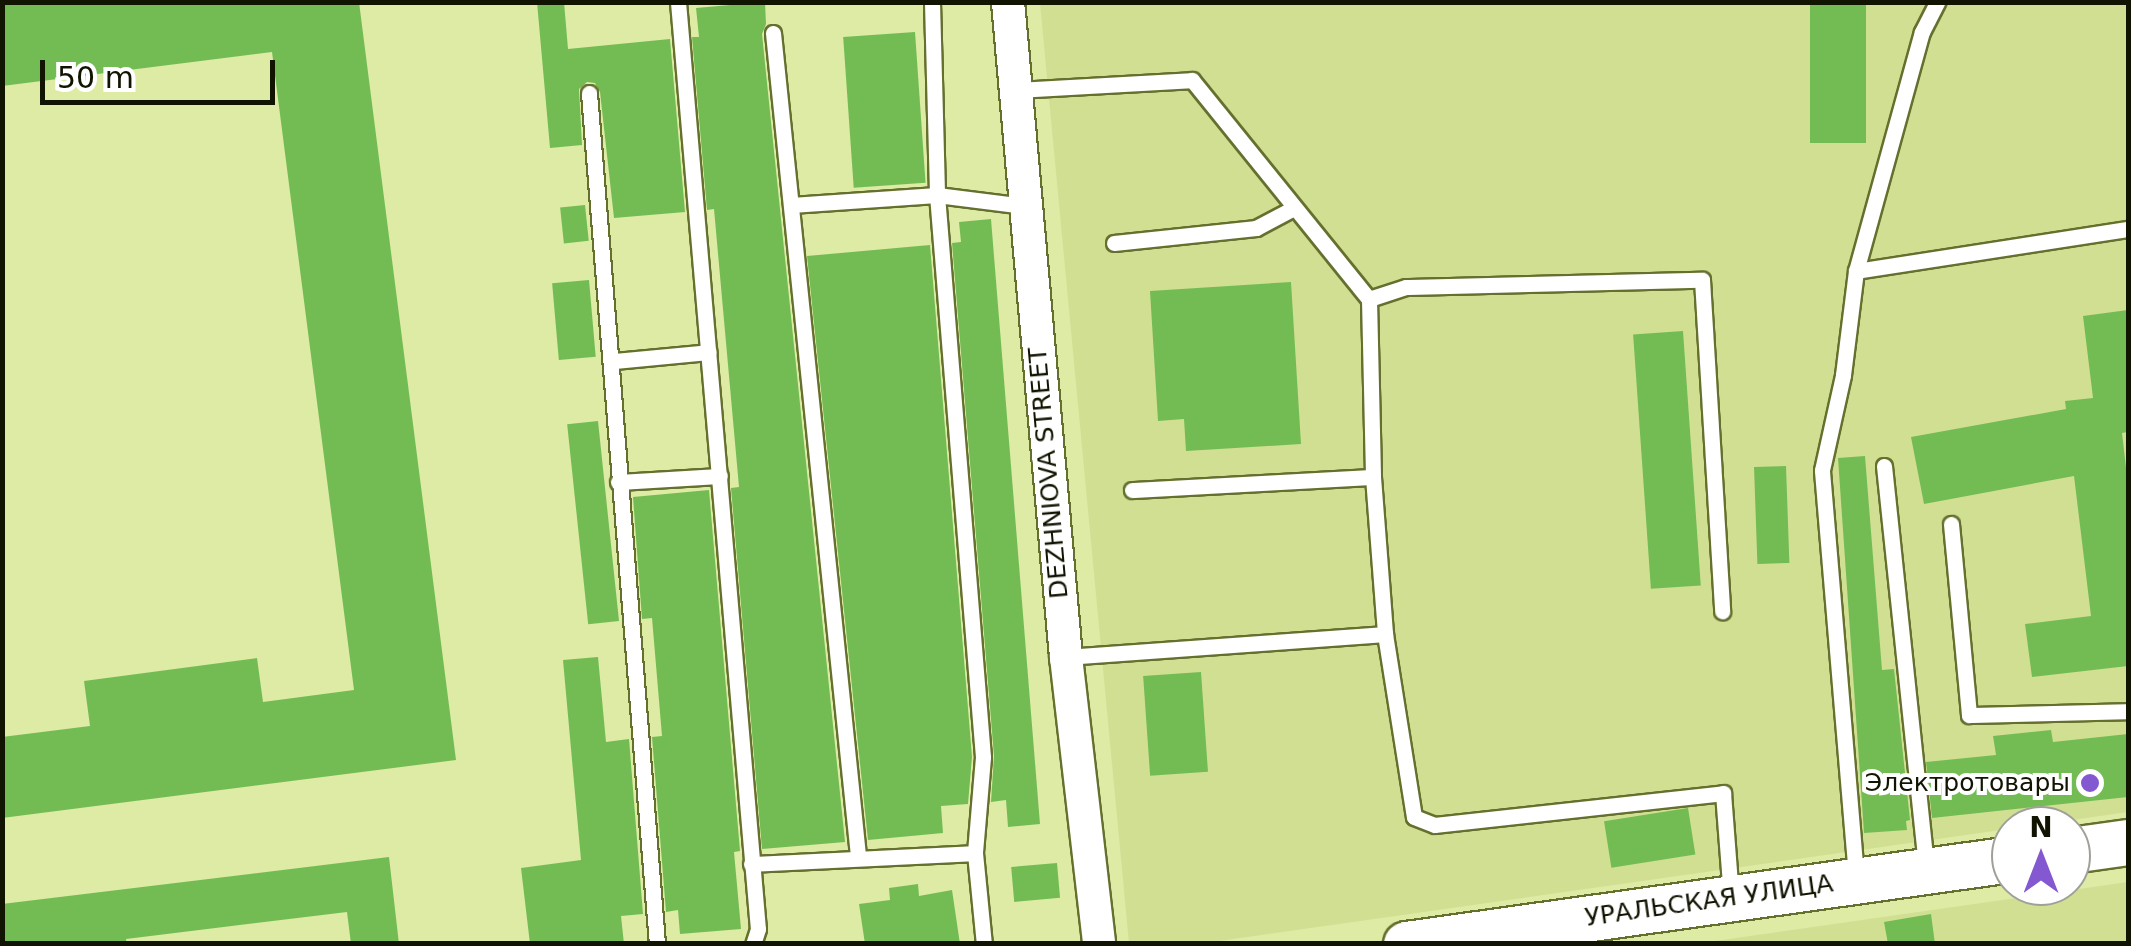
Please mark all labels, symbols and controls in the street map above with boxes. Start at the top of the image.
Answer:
scale bar [45,40,280,102]
text: 50 m [57,60,134,95]
street label: DEZHNIOVA STREET [1023,346,1075,600]
place label: Электротовары [1865,768,2070,798]
marker: Электротовары [2079,772,2101,794]
north arrow [1991,806,2091,906]
text: N [2029,811,2053,844]
street label: УРАЛЬСКАЯ УЛИЦА [1583,869,1835,933]

